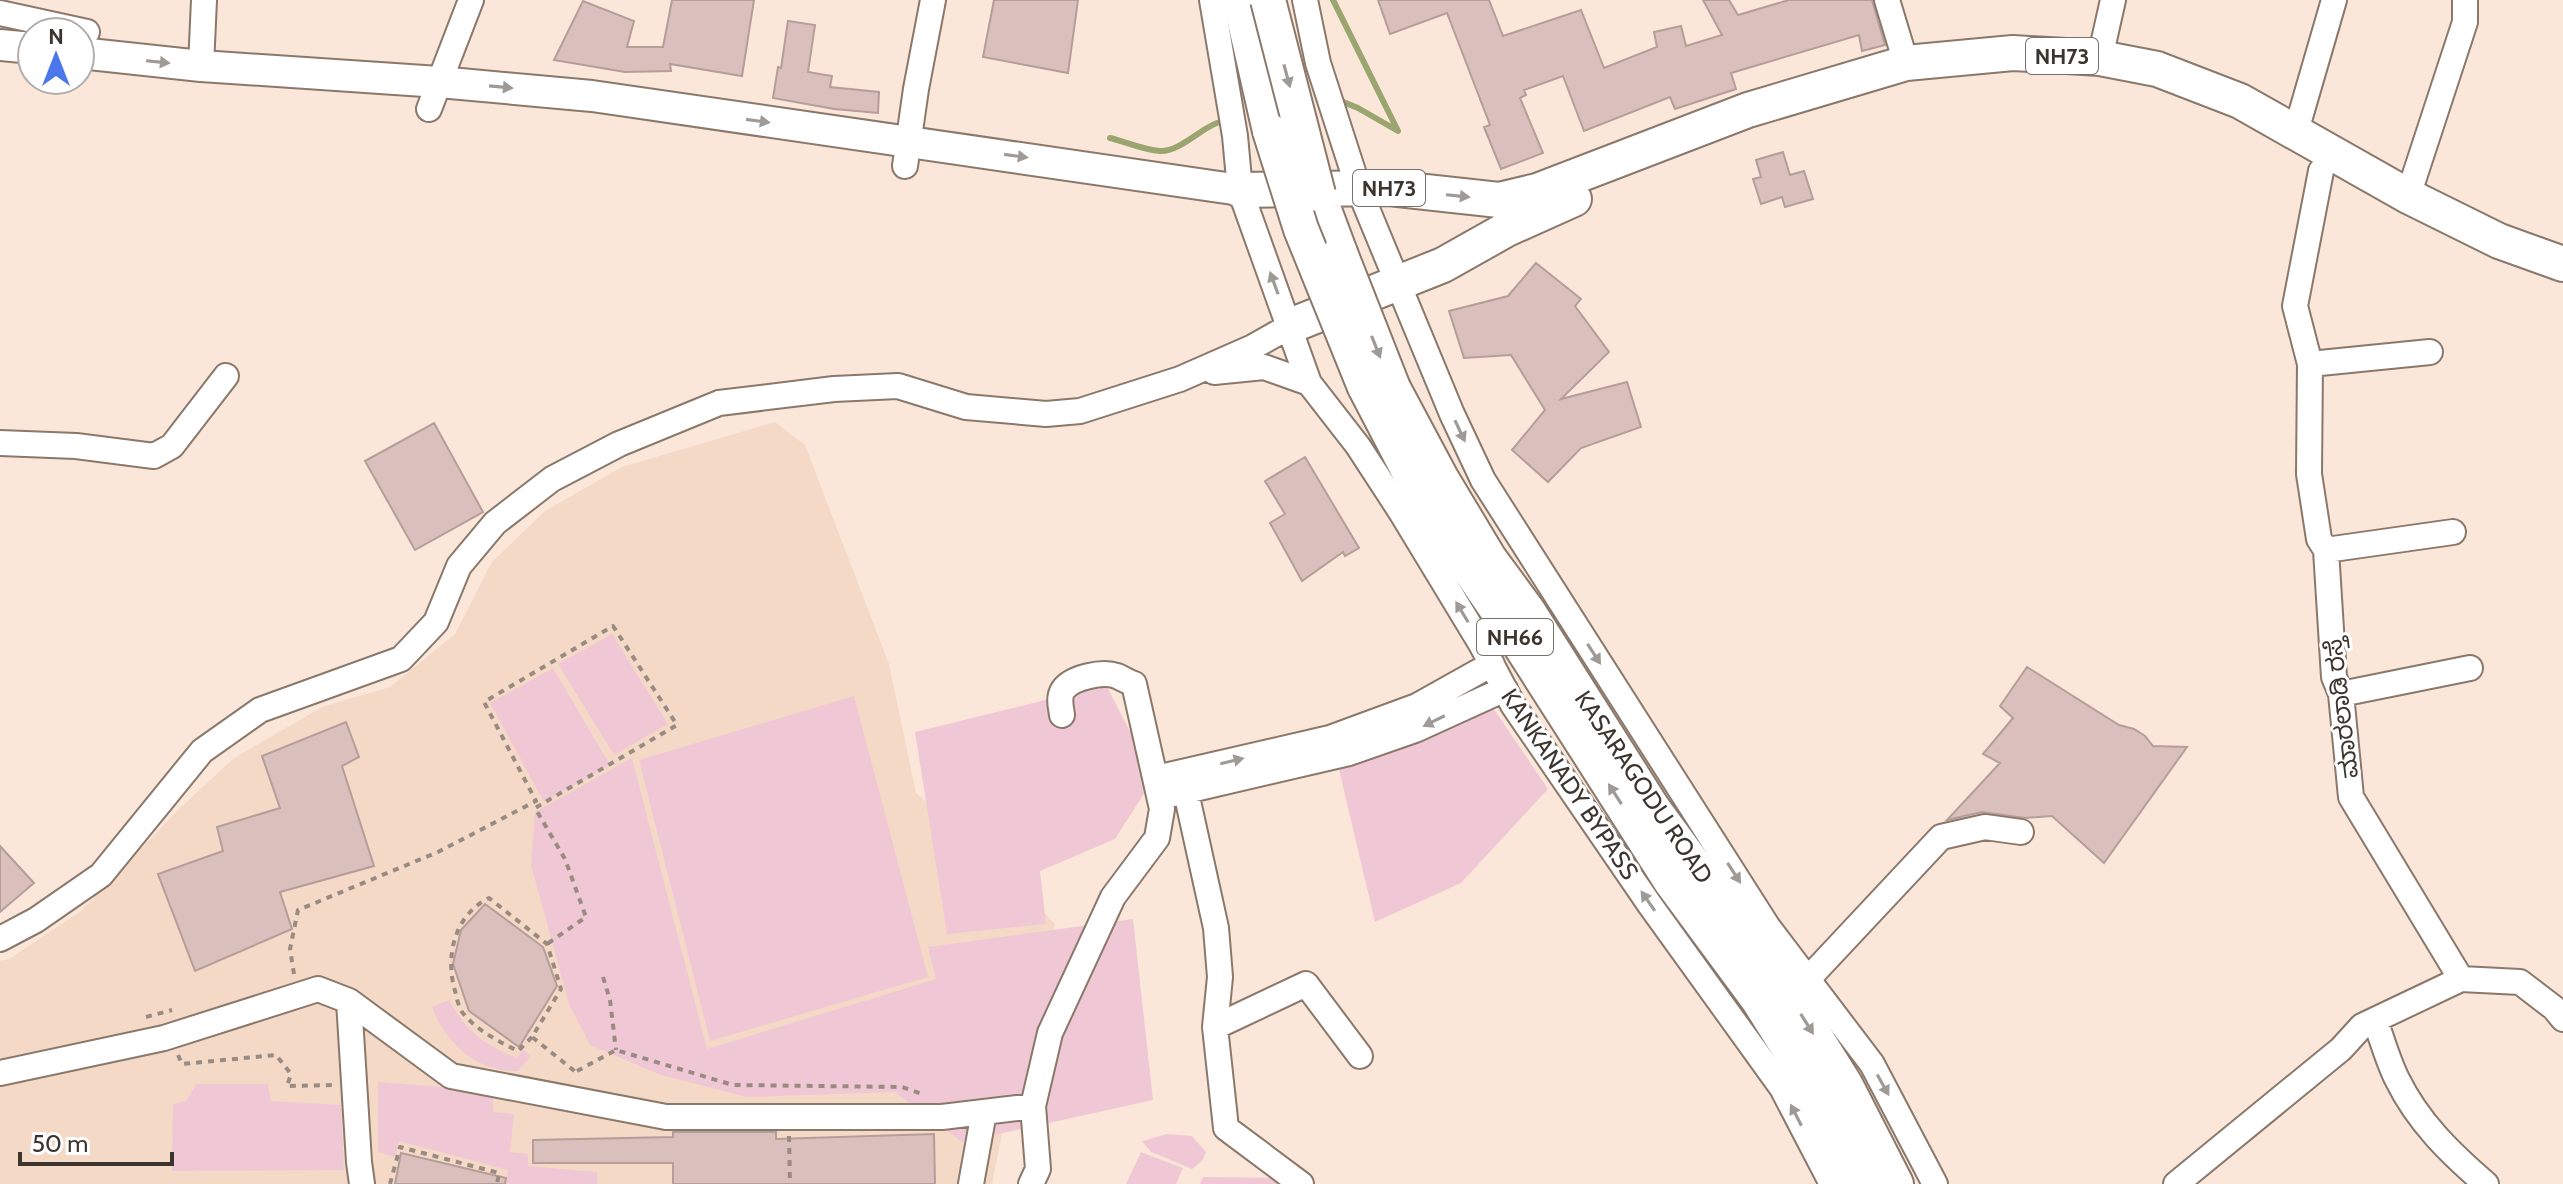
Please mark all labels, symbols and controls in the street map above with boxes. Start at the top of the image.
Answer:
north arrow [16,16,96,96]
text: N [48,23,64,50]
road number: NH73 [2026,38,2098,74]
one-way arrow [145,55,170,68]
one-way arrow [1281,63,1293,88]
one-way arrow [488,81,513,94]
one-way arrow [746,115,771,128]
one-way arrow [1004,150,1029,163]
road number: NH73 [1353,170,1425,206]
one-way arrow [1446,190,1471,203]
one-way arrow [1267,270,1280,294]
one-way arrow [1370,335,1383,359]
one-way arrow [1453,419,1467,443]
one-way arrow [1455,601,1469,623]
road number: NH66 [1477,619,1553,655]
street label: ಮಾರಲಾಡಿ ರಸ್ತೆ [2318,634,2366,780]
one-way arrow [1586,643,1600,665]
street label: KANKANADY BYPASS [1495,683,1645,885]
street label: KASARAGODU ROAD [1569,685,1719,889]
one-way arrow [1422,714,1445,728]
one-way arrow [1219,754,1244,766]
one-way arrow [1609,783,1623,805]
one-way arrow [1726,862,1740,884]
one-way arrow [1641,891,1656,912]
one-way arrow [1800,1013,1814,1035]
one-way arrow [1876,1074,1890,1096]
one-way arrow [1789,1103,1802,1126]
scale bar [20,1116,172,1166]
text: 50 m [32,1129,88,1158]

